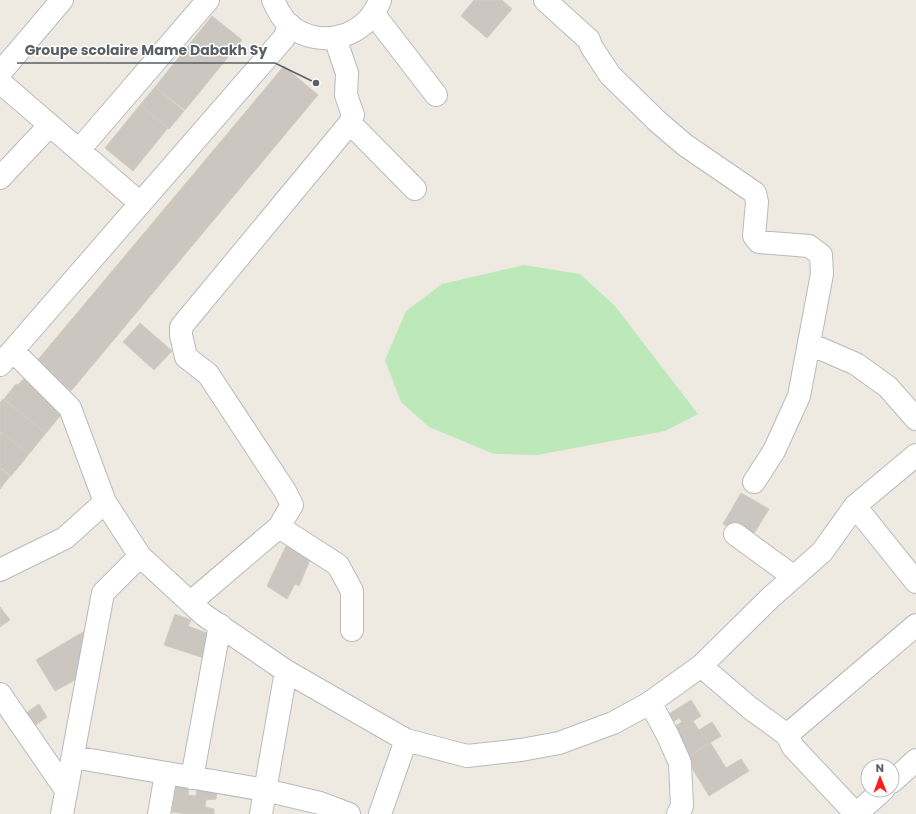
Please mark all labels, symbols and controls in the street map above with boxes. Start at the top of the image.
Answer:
callout: Groupe scolaire Mame Dabakh Sy [17,37,275,63]
text: Groupe scolaire Mame Dabakh Sy [25,40,267,60]
north arrow [860,758,900,798]
text: N [876,760,884,776]

